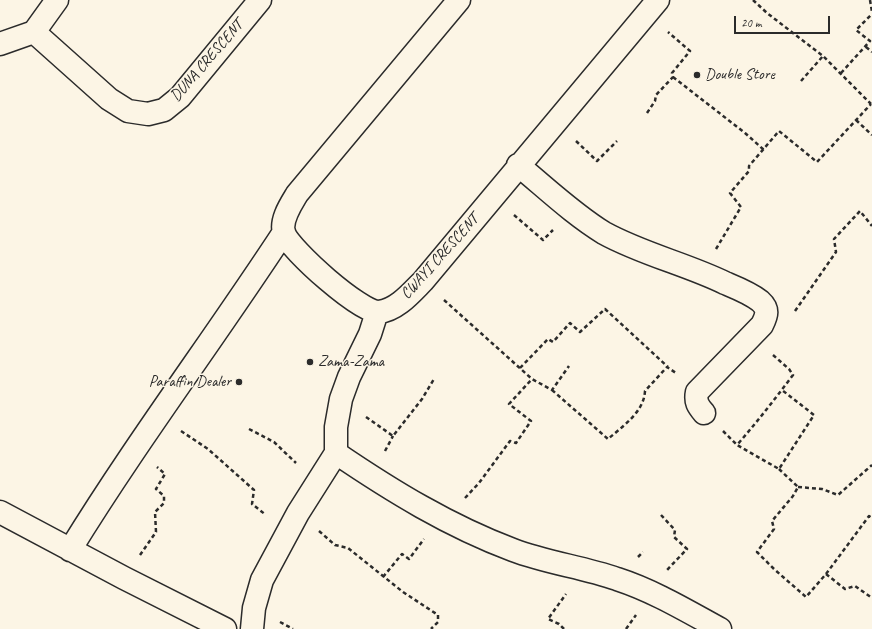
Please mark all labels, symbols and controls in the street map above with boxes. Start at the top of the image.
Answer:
scale bar [736,8,832,34]
text: 20 m [741,15,761,31]
street label: DUNA CRESCENT [166,16,248,106]
place label: Double Store [705,65,775,85]
marker: Double Store [692,70,702,80]
street label: CWAYI CRESCENT [397,211,483,303]
place label: Zama-Zama [318,352,384,372]
marker: Zama-Zama [305,357,315,367]
place label: Paraffin Dealer [149,372,231,392]
marker: Paraffin Dealer [234,377,244,387]

